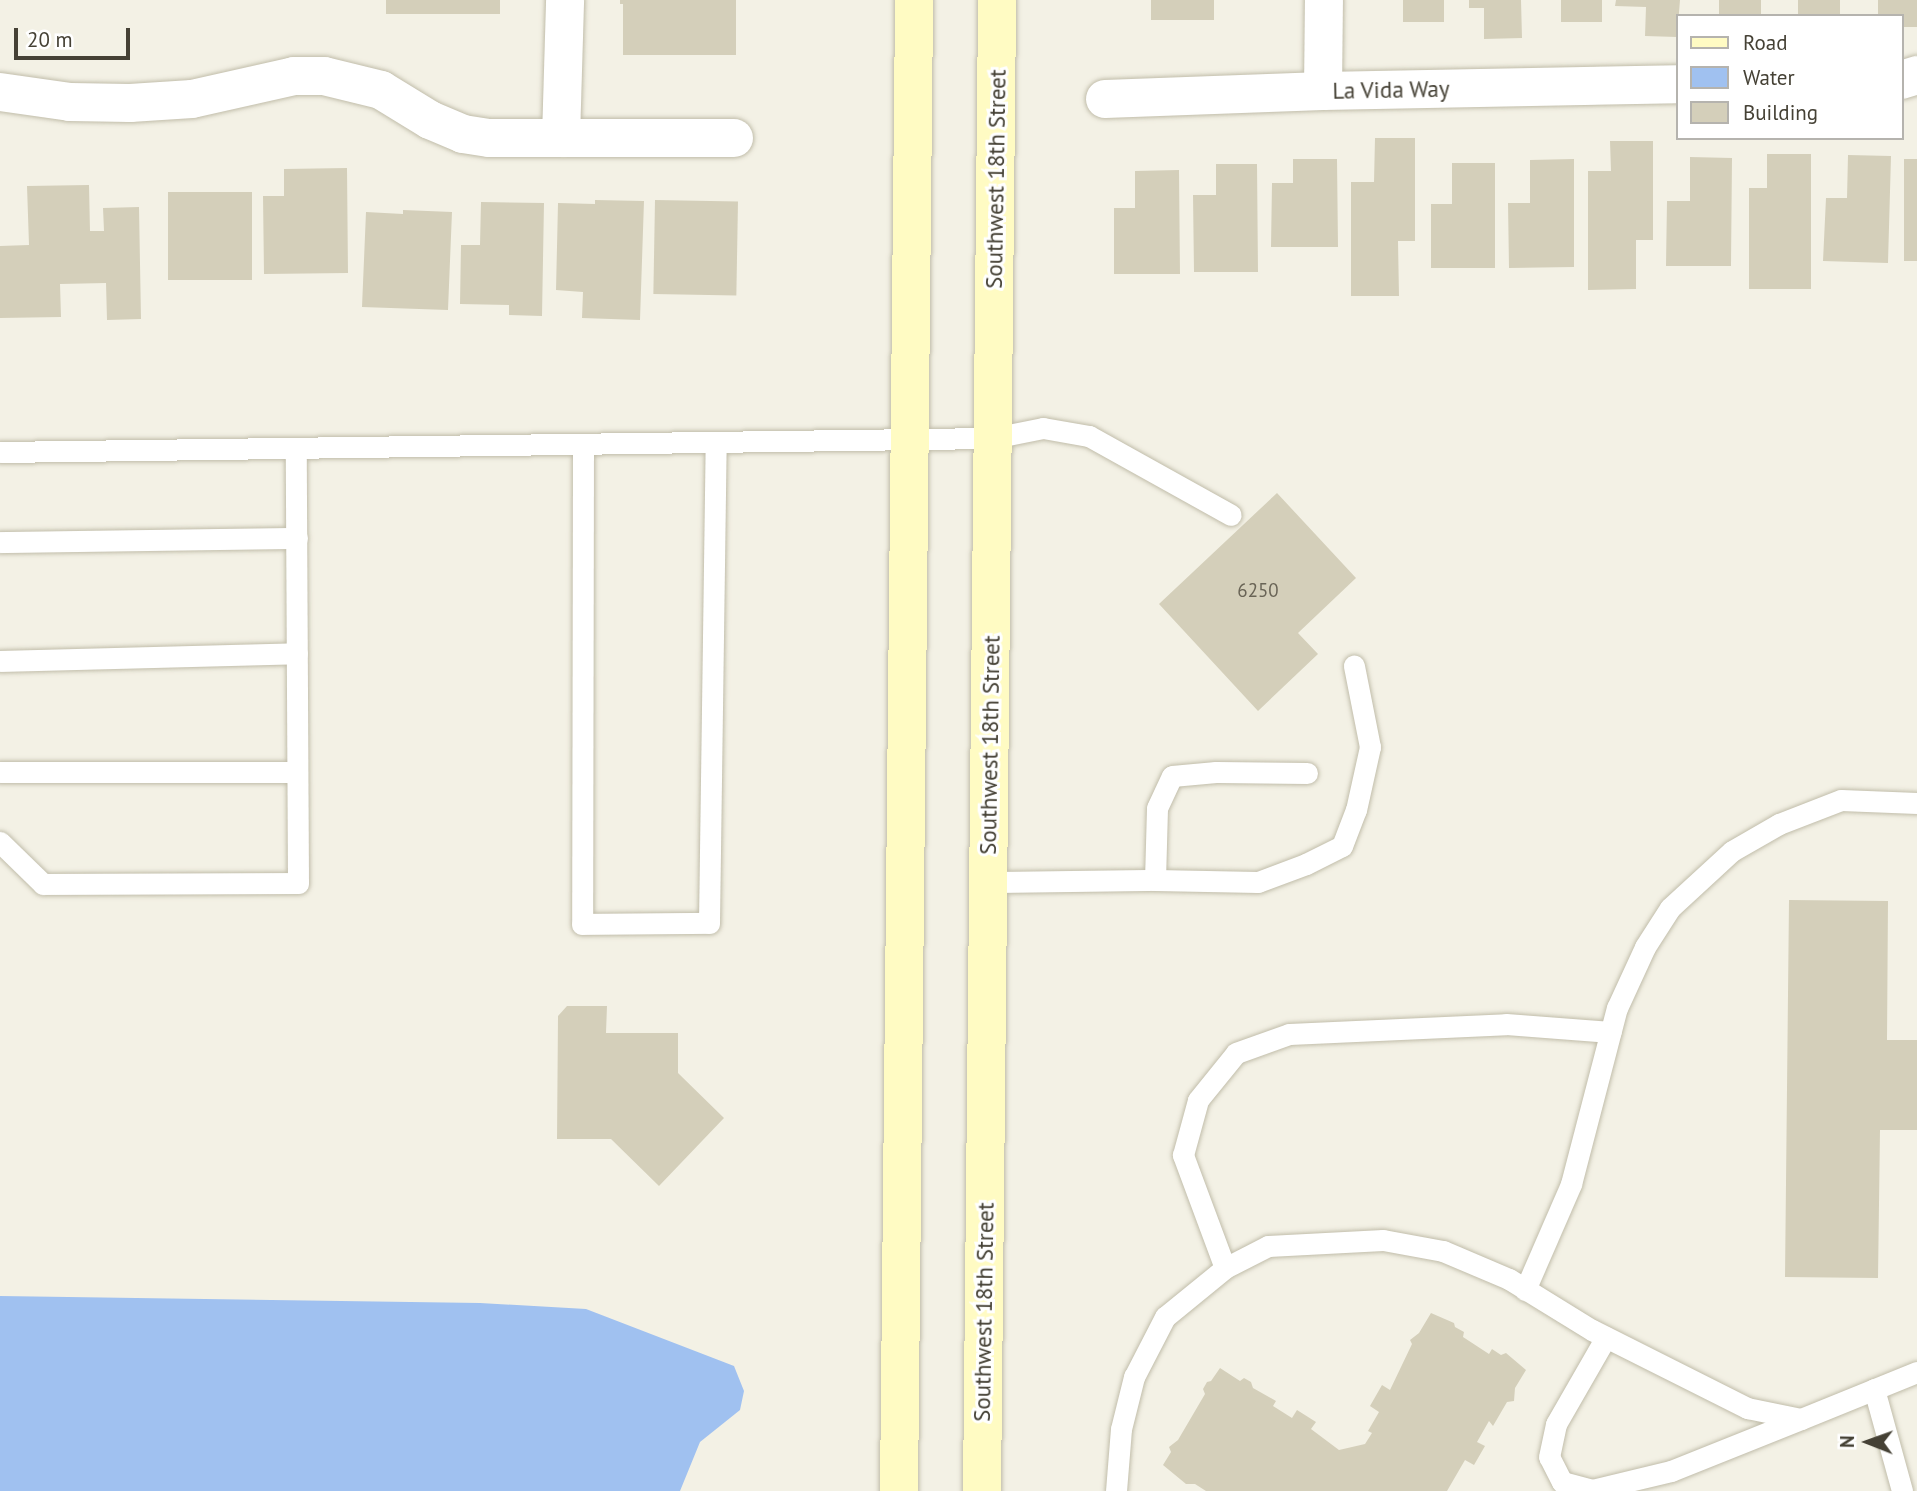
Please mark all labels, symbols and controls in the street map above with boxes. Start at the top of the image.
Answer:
scale bar [18,14,133,58]
legend [1675,14,1903,140]
text: 20 m [27,26,73,53]
text: Road [1743,29,1787,56]
text: Water [1743,64,1795,91]
street label: Southwest 18th Street [980,69,1012,289]
street label: La Vida Way [1332,75,1450,105]
text: Building [1743,99,1818,126]
house number: 6250 [1237,580,1279,602]
street label: Southwest 18th Street [974,635,1006,855]
street label: Southwest 18th Street [968,1202,1000,1422]
north arrow [1833,1407,1903,1477]
text: N [1835,1435,1859,1448]

